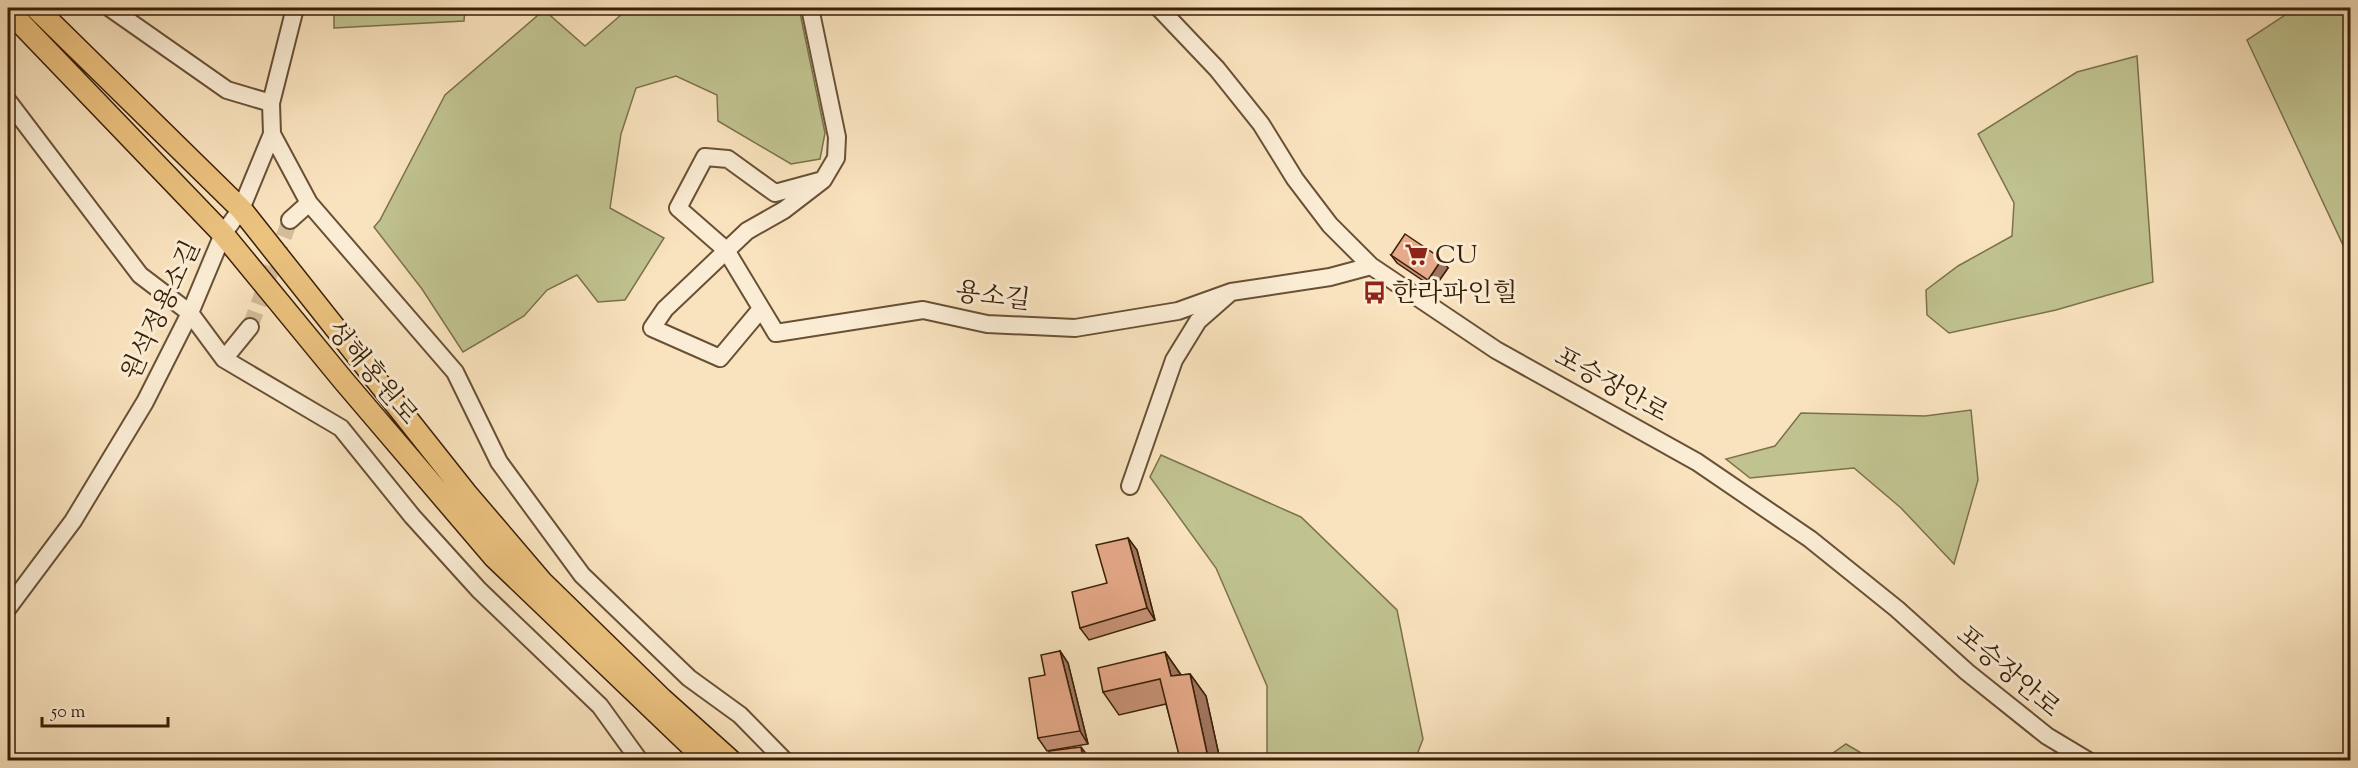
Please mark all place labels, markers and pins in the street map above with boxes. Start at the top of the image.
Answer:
place label: CU [1435,238,1477,275]
supermarket icon: CU [1404,241,1430,267]
place label: 한라파인힐 [1392,276,1518,313]
bus stop icon: 한라파인힐 [1361,279,1387,305]

